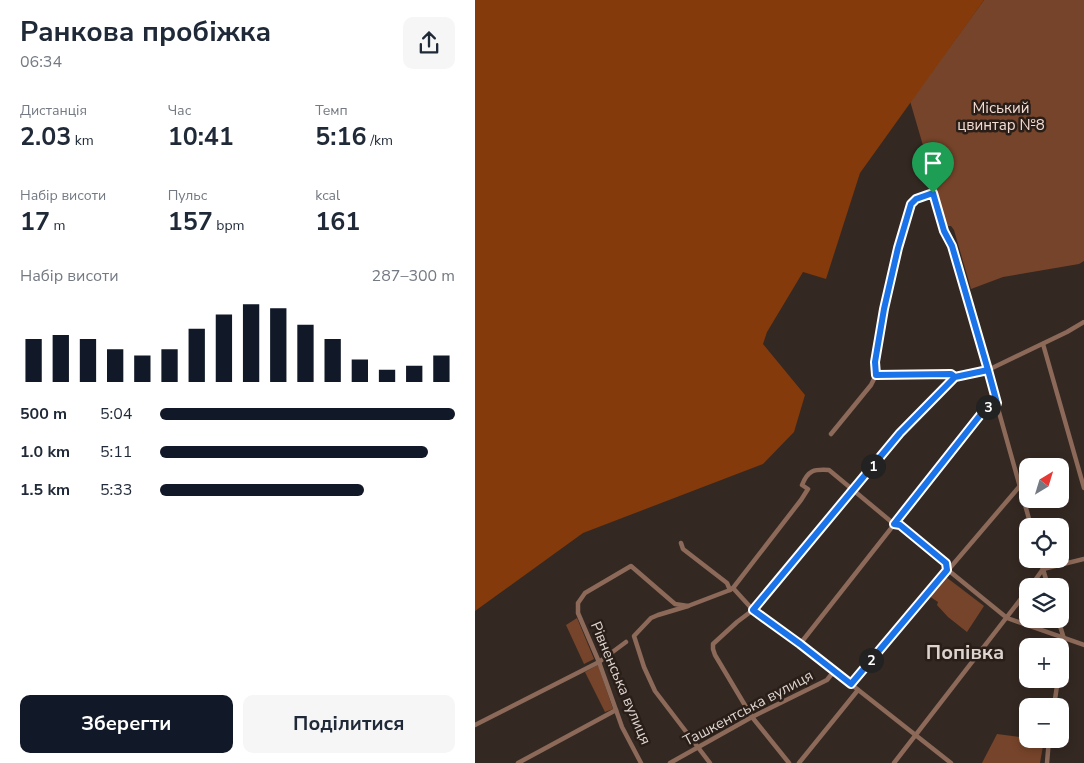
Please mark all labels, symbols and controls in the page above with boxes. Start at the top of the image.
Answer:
text: Ранкова пробіжка [20,13,271,51]
button: share [403,17,455,69]
text: 06:34 [20,51,62,73]
park label: Міський цвинтар №8 [957,98,1045,135]
text: Дистанція [20,101,87,120]
text: Час [168,101,191,120]
text: Темп [315,101,348,120]
text: 2.03 [20,120,71,154]
text: 10:41 [168,120,234,154]
text: 5:16 [315,120,367,154]
text: km [71,131,94,150]
text: /km [367,131,393,150]
pin [912,142,954,193]
icon: arrive [919,149,947,177]
text: Набір висоти [20,186,106,205]
text: Пульс [168,186,207,205]
text: kcal [315,186,340,205]
text: 17 [20,205,50,239]
text: 157 [168,205,213,239]
text: 161 [315,205,360,239]
text: m [50,216,66,235]
text: bpm [213,216,245,235]
text: Набір висоти [20,265,119,287]
text: 287–300 m [372,265,455,287]
pin: 3 [975,394,1001,420]
text: 3 [984,398,993,417]
text: 500 m [20,403,67,425]
text: 5:04 [100,403,132,425]
text: 1.0 km [20,441,70,463]
text: 5:11 [100,441,132,463]
pin: 1 [861,454,885,478]
text: 1 [869,457,878,476]
north arrow [1019,458,1069,508]
map controls [1019,458,1069,748]
text: 1.5 km [20,479,70,501]
text: 5:33 [100,479,132,501]
button: locate [1019,518,1069,568]
button: layers [1019,578,1069,628]
street label: Рівненська вулиця [586,618,656,748]
button: + [1019,638,1069,688]
district label: Попівка [926,639,1004,666]
pin: 2 [859,648,883,672]
text: 2 [867,651,876,670]
street label: Ташкентська вулиця [680,665,816,751]
button: Зберегти [20,695,233,753]
button: Поділитися [243,695,455,753]
button: − [1019,698,1069,748]

